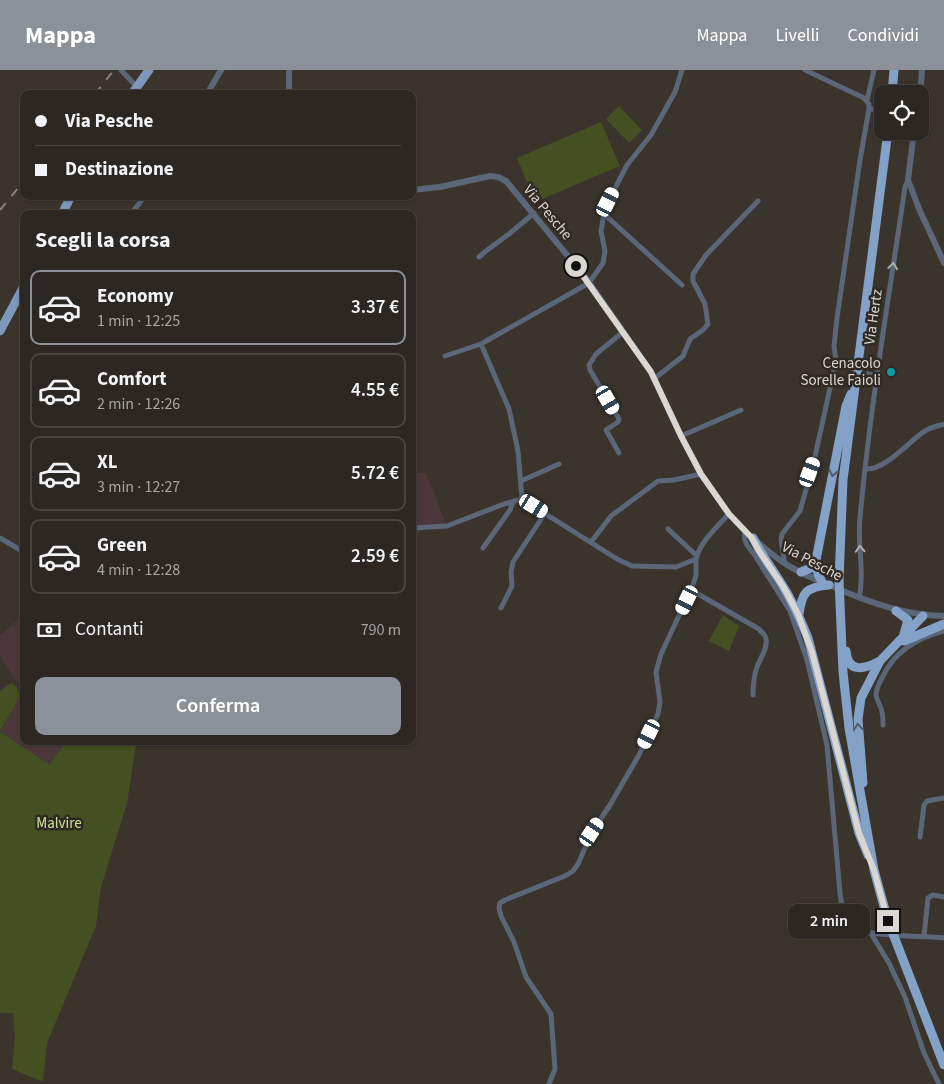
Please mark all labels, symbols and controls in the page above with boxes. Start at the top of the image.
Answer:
text: Mappa [25,18,96,53]
text: Mappa [696,23,747,48]
text: Livelli [775,23,819,48]
text: Condividi [847,23,919,48]
map controls [874,85,929,140]
button: locate [874,85,929,140]
text: Via Pesche [65,108,153,135]
text: Destinazione [65,156,174,183]
street label: Via Pesche [518,180,577,244]
car [594,185,621,219]
text: Scegli la corsa [35,224,171,256]
route start [565,255,587,277]
one-way arrow [888,262,898,271]
text: Economy [97,283,174,310]
icon: car [37,285,82,330]
street label: Via Hertz [859,288,888,346]
text: 3.37 € [351,294,399,321]
text: 1 min · 12:25 [97,310,180,332]
place label: Cenacolo Sorelle Faioli [800,353,881,391]
text: Comfort [97,366,167,393]
marker: Cenacolo Sorelle Faioli [885,366,897,378]
icon: car [37,368,82,413]
text: 4.55 € [351,377,399,404]
car [594,383,621,417]
text: 2 min · 12:26 [97,393,180,415]
text: XL [97,449,118,476]
icon: car [37,451,82,496]
car [797,455,822,489]
text: 5.72 € [351,460,399,487]
one-way arrow [829,468,839,477]
text: 3 min · 12:27 [97,476,180,498]
car [517,492,550,520]
text: Green [97,532,147,559]
icon: car [37,534,82,579]
street label: Via Pesche [778,537,846,586]
text: 2.59 € [351,543,399,570]
one-way arrow [855,545,865,552]
text: 4 min · 12:28 [97,559,180,581]
car [673,583,700,617]
icon: cash [35,616,63,644]
text: Contanti [75,616,144,643]
text: 790 m [361,619,401,641]
button: Conferma [35,677,401,735]
car [635,717,662,751]
one-way arrow [853,722,864,730]
park label: Malvire [36,813,82,834]
car [577,815,606,849]
callout: 2 min [788,904,870,938]
text: 2 min [810,910,848,932]
route end [877,910,899,932]

